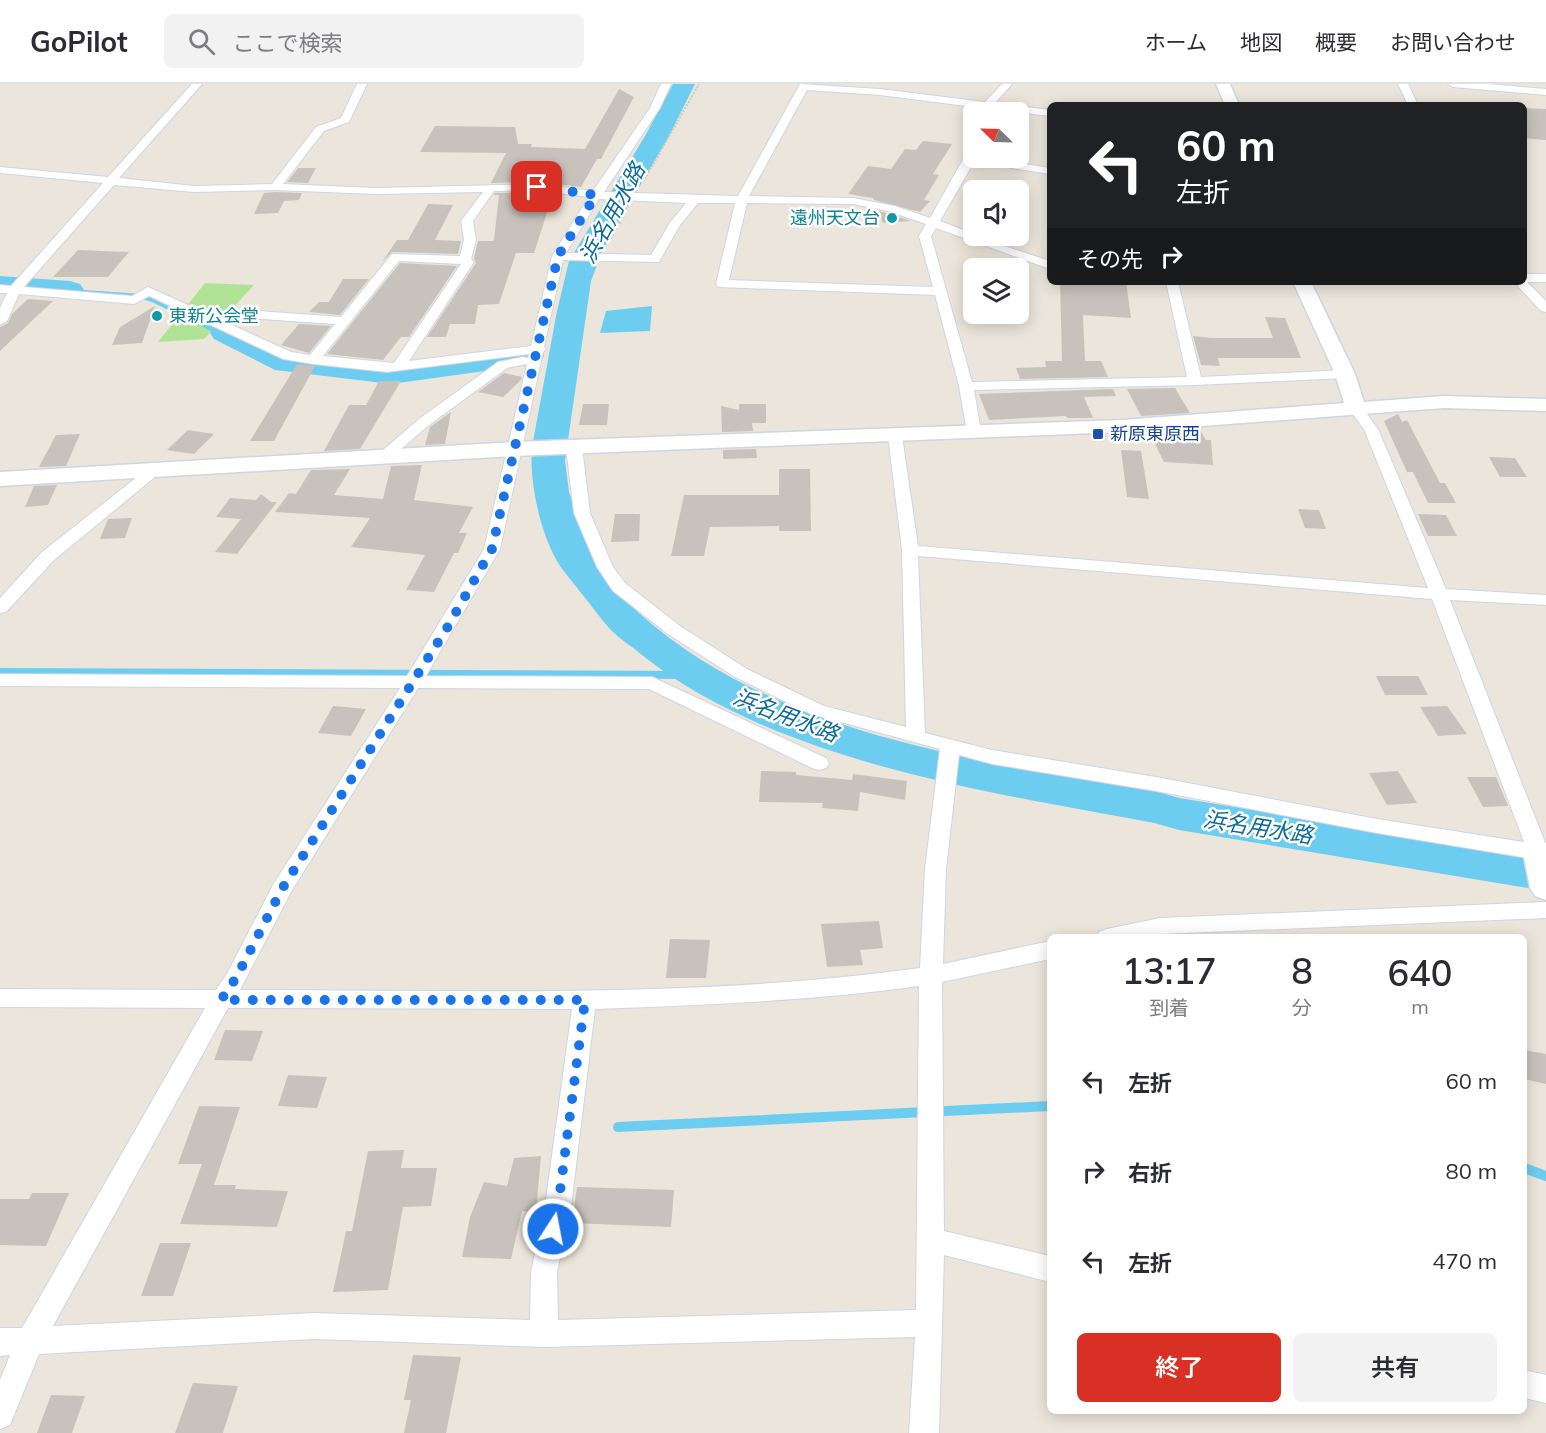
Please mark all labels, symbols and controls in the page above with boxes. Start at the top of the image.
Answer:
search box [164,14,584,68]
text: GoPilot [30,24,128,59]
icon: search [185,25,218,58]
text: ここで検索 [233,29,343,57]
text: ホーム [1145,29,1207,55]
text: 地図 [1240,29,1282,55]
text: 概要 [1315,29,1357,55]
text: お問い合わせ [1390,29,1516,55]
north arrow [963,102,1029,168]
map controls [963,102,1029,324]
text: 60 m [1176,119,1276,172]
icon: left [1077,126,1155,204]
water label: 浜名用水路 [573,156,652,268]
pin [511,161,562,212]
icon: arrive [520,170,553,203]
text: 左折 [1176,175,1230,209]
button: sound [963,180,1029,246]
place label: 遠州天文台 [790,206,880,229]
marker: 遠州天文台 [885,211,899,225]
icon: right [1155,240,1188,273]
text: その先 [1077,245,1143,273]
button: layers [963,258,1029,324]
place label: 東新公会堂 [169,304,259,327]
marker: 東新公会堂 [150,309,164,323]
place label: 新原東原西 [1110,422,1200,445]
marker: 新原東原西 [1091,427,1105,441]
water label: 浜名用水路 [730,682,844,748]
water label: 浜名用水路 [1201,805,1316,850]
text: 13:17 [1122,948,1217,993]
text: 8 [1291,948,1313,993]
text: 640 [1388,950,1452,995]
text: m [1411,994,1429,1019]
text: 到着 [1149,995,1189,1020]
text: 分 [1292,995,1312,1020]
icon: left [1077,1065,1110,1098]
text: 60 m [1446,1067,1497,1095]
text: 左折 [1128,1069,1172,1097]
icon: right [1077,1155,1110,1188]
text: 80 m [1446,1157,1497,1185]
text: 右折 [1128,1159,1172,1187]
position arrow [521,1197,585,1261]
icon: left [1077,1245,1110,1278]
text: 470 m [1432,1247,1497,1275]
text: 左折 [1128,1249,1172,1277]
button: 終了 [1077,1333,1281,1402]
button: 共有 [1293,1333,1497,1402]

